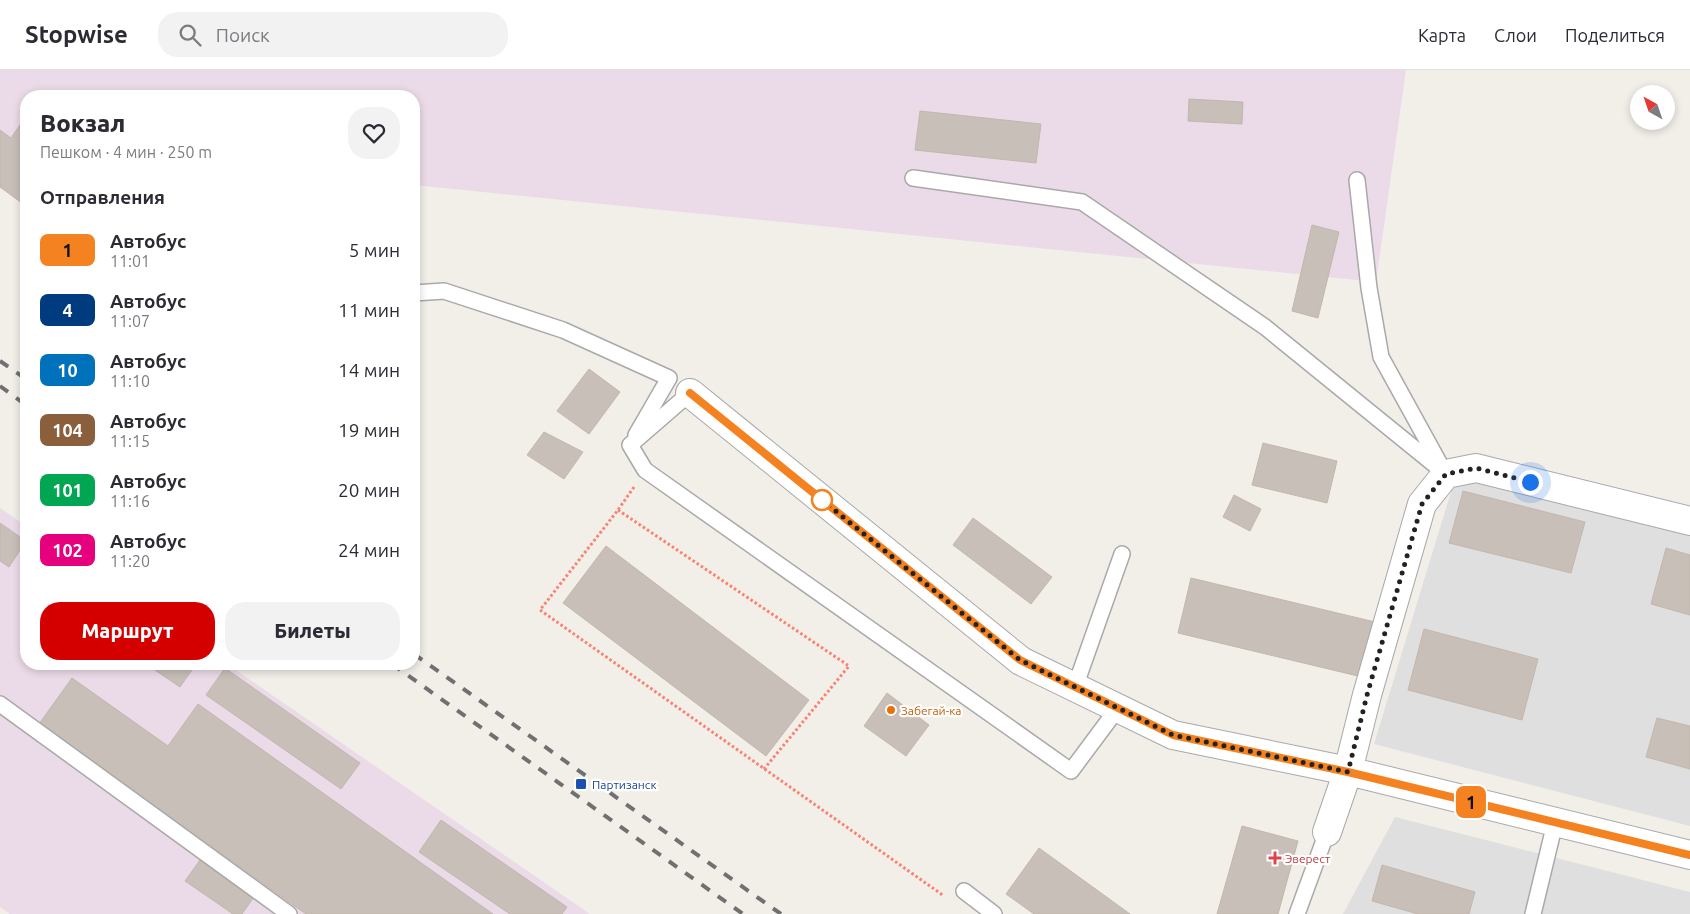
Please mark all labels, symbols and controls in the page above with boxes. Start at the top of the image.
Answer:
search box [158,12,508,57]
text: Stopwise [25,21,128,48]
icon: search [176,21,204,49]
text: Поиск [216,24,270,46]
text: Карта [1418,25,1466,45]
text: Слои [1494,25,1537,45]
text: Поделиться [1565,25,1665,45]
north arrow [1630,85,1675,130]
map controls [1630,85,1675,130]
button: heart [348,107,400,159]
text: Вокзал [40,110,125,137]
text: Пешком · 4 мин · 250 m [40,143,212,161]
text: Отправления [40,186,165,208]
text: Автобус [110,230,186,252]
text: 5 мин [349,239,400,261]
text: 1 [62,240,73,260]
text: 11:01 [110,252,150,270]
text: Автобус [110,290,186,312]
text: 11 мин [338,299,400,321]
text: 4 [62,300,73,320]
text: 11:07 [110,312,150,330]
text: Автобус [110,350,186,372]
text: 14 мин [338,359,400,381]
text: 10 [57,360,78,380]
text: 11:10 [110,372,150,390]
text: Автобус [110,410,186,432]
text: 19 мин [338,419,400,441]
text: 104 [52,420,83,440]
text: 11:15 [110,432,150,450]
text: Автобус [110,470,186,492]
your location [1518,470,1543,495]
text: 20 мин [338,479,400,501]
text: 101 [52,480,83,500]
unlabelled marker [811,489,833,511]
text: 11:16 [110,492,150,510]
text: Автобус [110,530,186,552]
text: 24 мин [338,539,400,561]
text: 102 [52,540,83,560]
text: 11:20 [110,552,150,570]
button: Маршрут [40,602,215,660]
button: Билеты [225,602,400,660]
marker: Забегай-ка [885,704,897,716]
place label: Забегай-ка [901,704,961,717]
marker: Партизанск [574,777,588,791]
place label: Партизанск [592,778,657,791]
line badge: 1 [1455,786,1487,818]
text: 1 [1466,792,1476,812]
marker: Эверест [1269,852,1281,864]
place label: Эверест [1285,852,1331,865]

